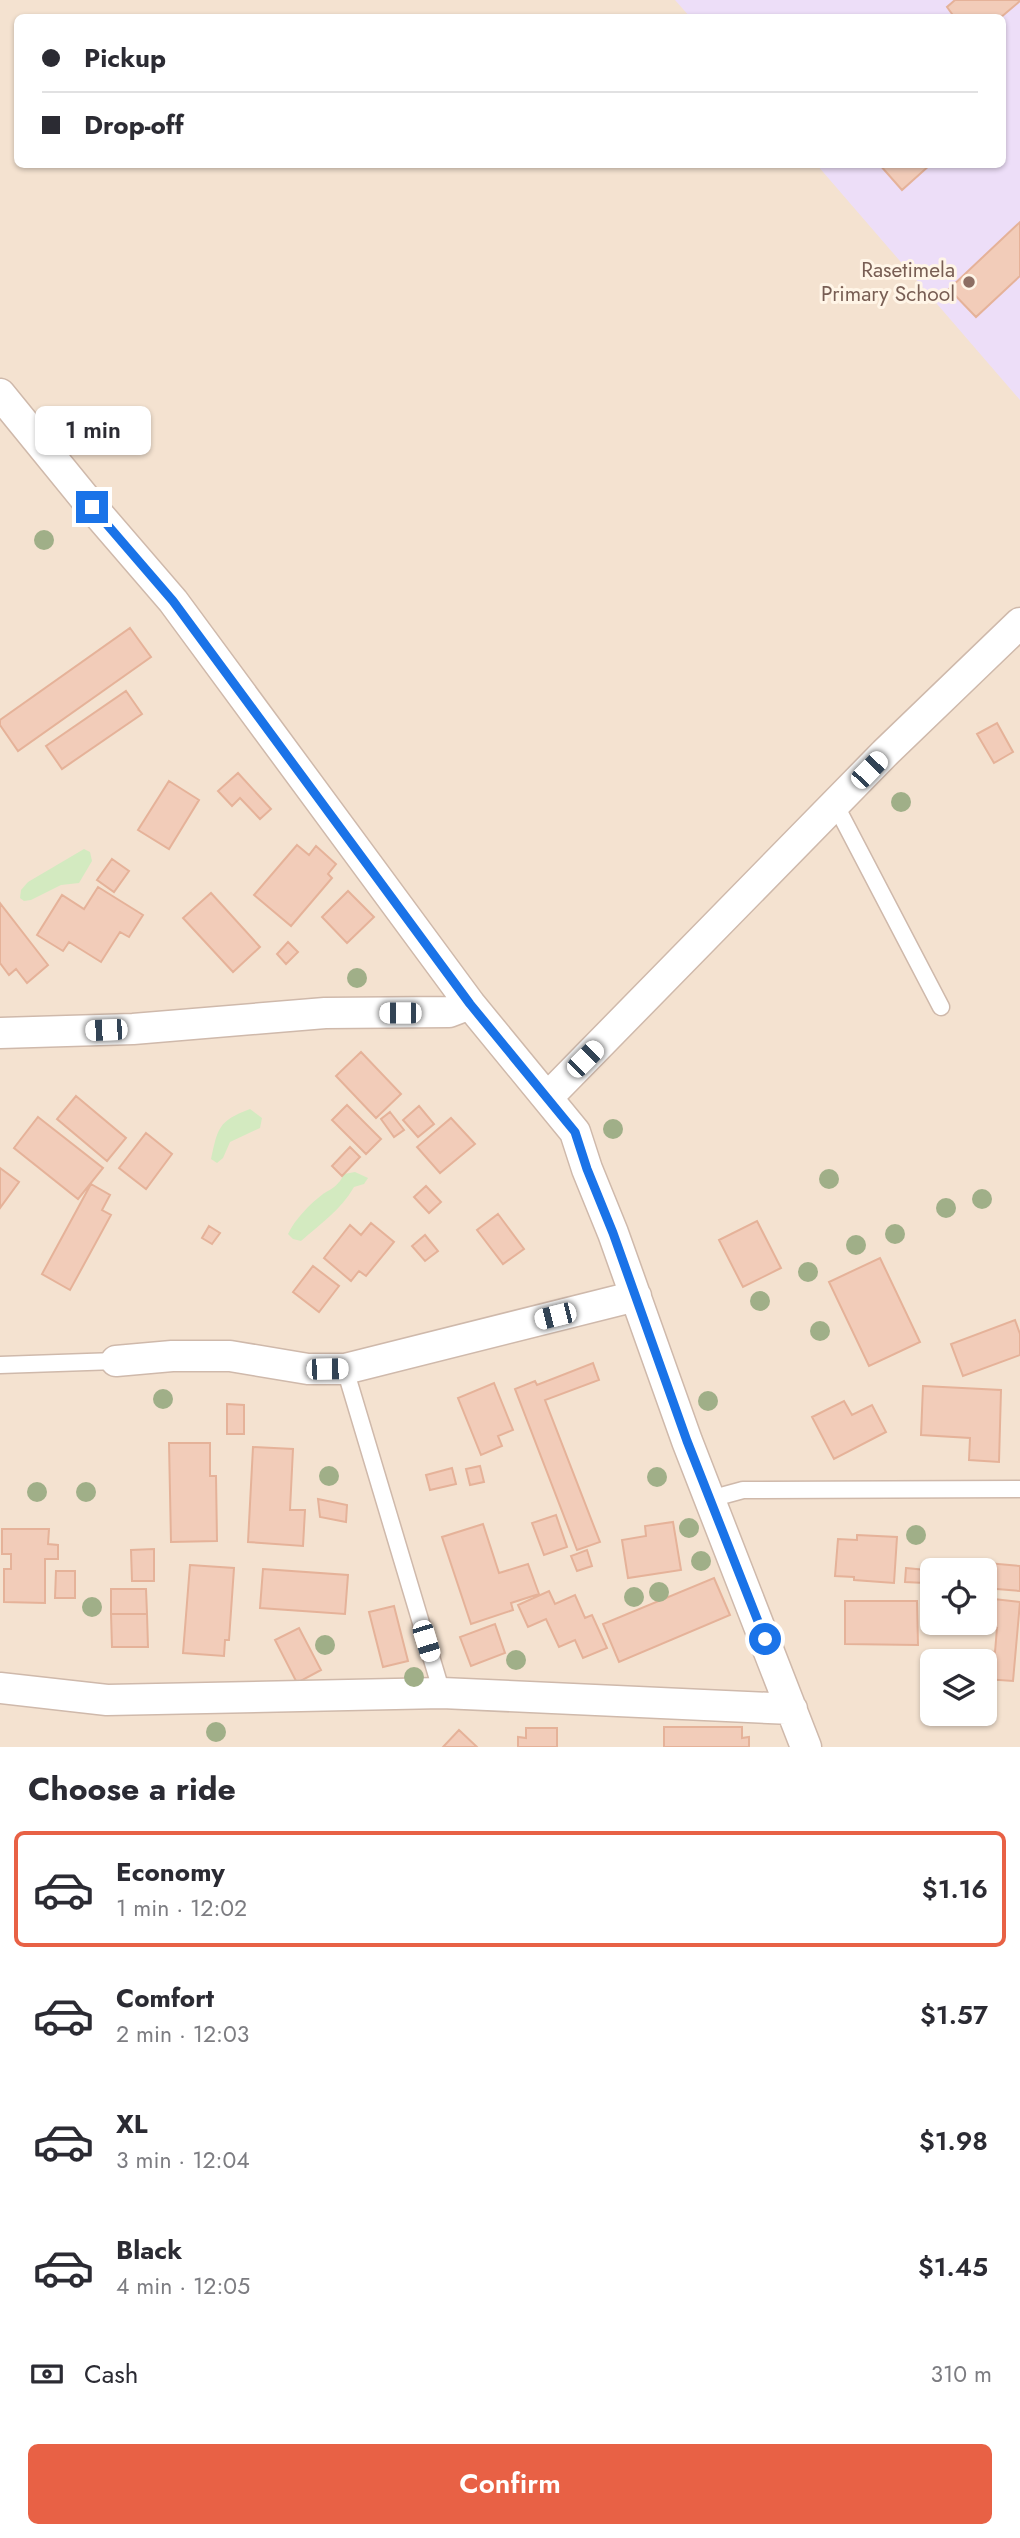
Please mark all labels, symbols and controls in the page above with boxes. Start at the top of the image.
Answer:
text: Pickup [84,39,166,77]
text: Drop-off [84,106,184,144]
place label: Rasetimela Primary School [821,255,955,309]
marker: Rasetimela Primary School [961,274,977,290]
callout: 1 min [34,406,150,454]
text: 1 min [65,413,121,447]
route end [76,491,108,523]
car [847,748,892,792]
car [380,1003,422,1024]
car [85,1019,128,1041]
car [563,1037,608,1081]
car [533,1301,578,1331]
car [306,1358,349,1380]
map controls [920,1558,997,1726]
button: locate [920,1558,997,1635]
car [410,1618,443,1664]
route start [749,1623,781,1655]
button: layers [920,1649,997,1726]
text: Choose a ride [28,1766,236,1812]
text: Economy [116,1853,225,1891]
icon: car [32,1858,95,1921]
text: $1.16 [922,1870,988,1908]
text: 1 min · 12:02 [116,1891,247,1925]
text: Comfort [116,1979,214,2017]
icon: car [32,1984,95,2047]
text: $1.57 [920,1996,988,2034]
text: 2 min · 12:03 [116,2017,249,2051]
text: XL [116,2105,148,2143]
icon: car [32,2110,95,2173]
text: $1.98 [919,2122,988,2160]
text: 3 min · 12:04 [116,2143,250,2177]
text: Black [116,2231,182,2269]
icon: car [32,2236,95,2299]
text: $1.45 [918,2248,988,2286]
text: 4 min · 12:05 [116,2269,250,2303]
icon: cash [28,2355,66,2393]
text: Cash [84,2355,138,2393]
text: 310 m [930,2357,992,2391]
button: Confirm [28,2444,992,2524]

